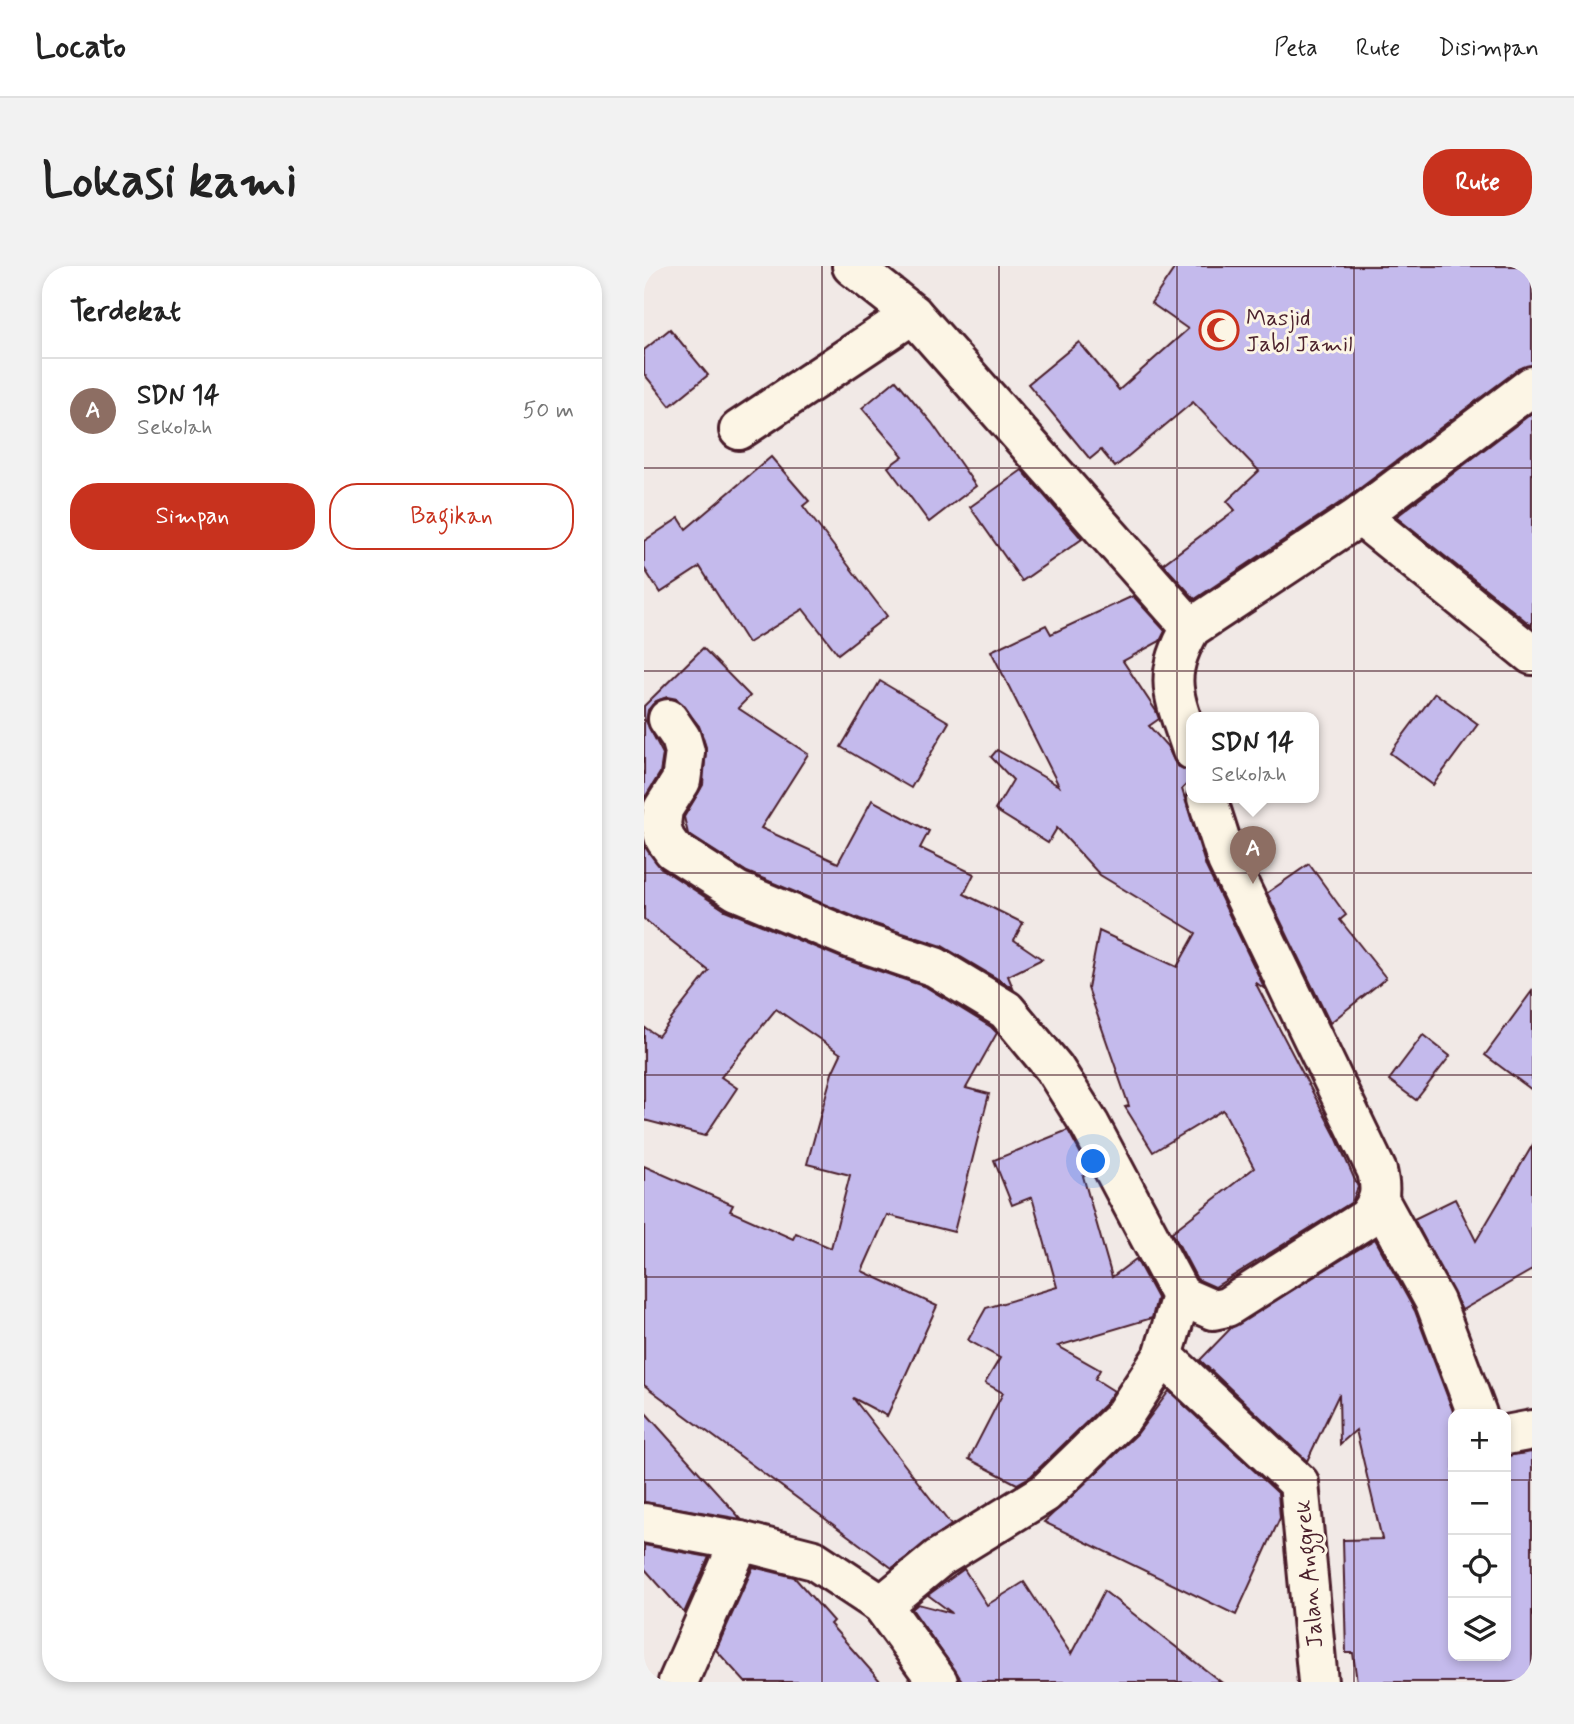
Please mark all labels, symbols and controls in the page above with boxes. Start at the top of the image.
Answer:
text: Locato [35,26,126,70]
text: Peta [1274,33,1318,64]
text: Rute [1356,33,1400,64]
text: Disimpan [1438,33,1539,64]
button: Rute [1423,149,1532,216]
text: Lokasi kami [42,150,297,215]
text: Terdekat [70,292,181,331]
place label: Masjid Jabl Jamil [1246,304,1353,360]
mosque icon: Masjid Jabl Jamil [1198,309,1240,351]
text: SDN 14 [137,379,220,413]
text: A [85,396,101,426]
text: 50 m [523,396,574,426]
text: Sekolah [137,413,213,443]
button: Simpan [70,483,315,550]
button: Bagikan [329,483,574,550]
popup [1186,712,1319,803]
text: SDN 14 [1211,726,1294,760]
text: Sekolah [1211,760,1287,790]
pin: A [1230,826,1276,884]
your location [1076,1144,1110,1178]
map controls [1448,1409,1511,1661]
button: + [1448,1409,1511,1472]
button: − [1448,1472,1511,1535]
street label: Jalan Anggrek [1289,1498,1333,1649]
button: locate [1448,1535,1511,1598]
button: layers [1448,1598,1511,1661]

